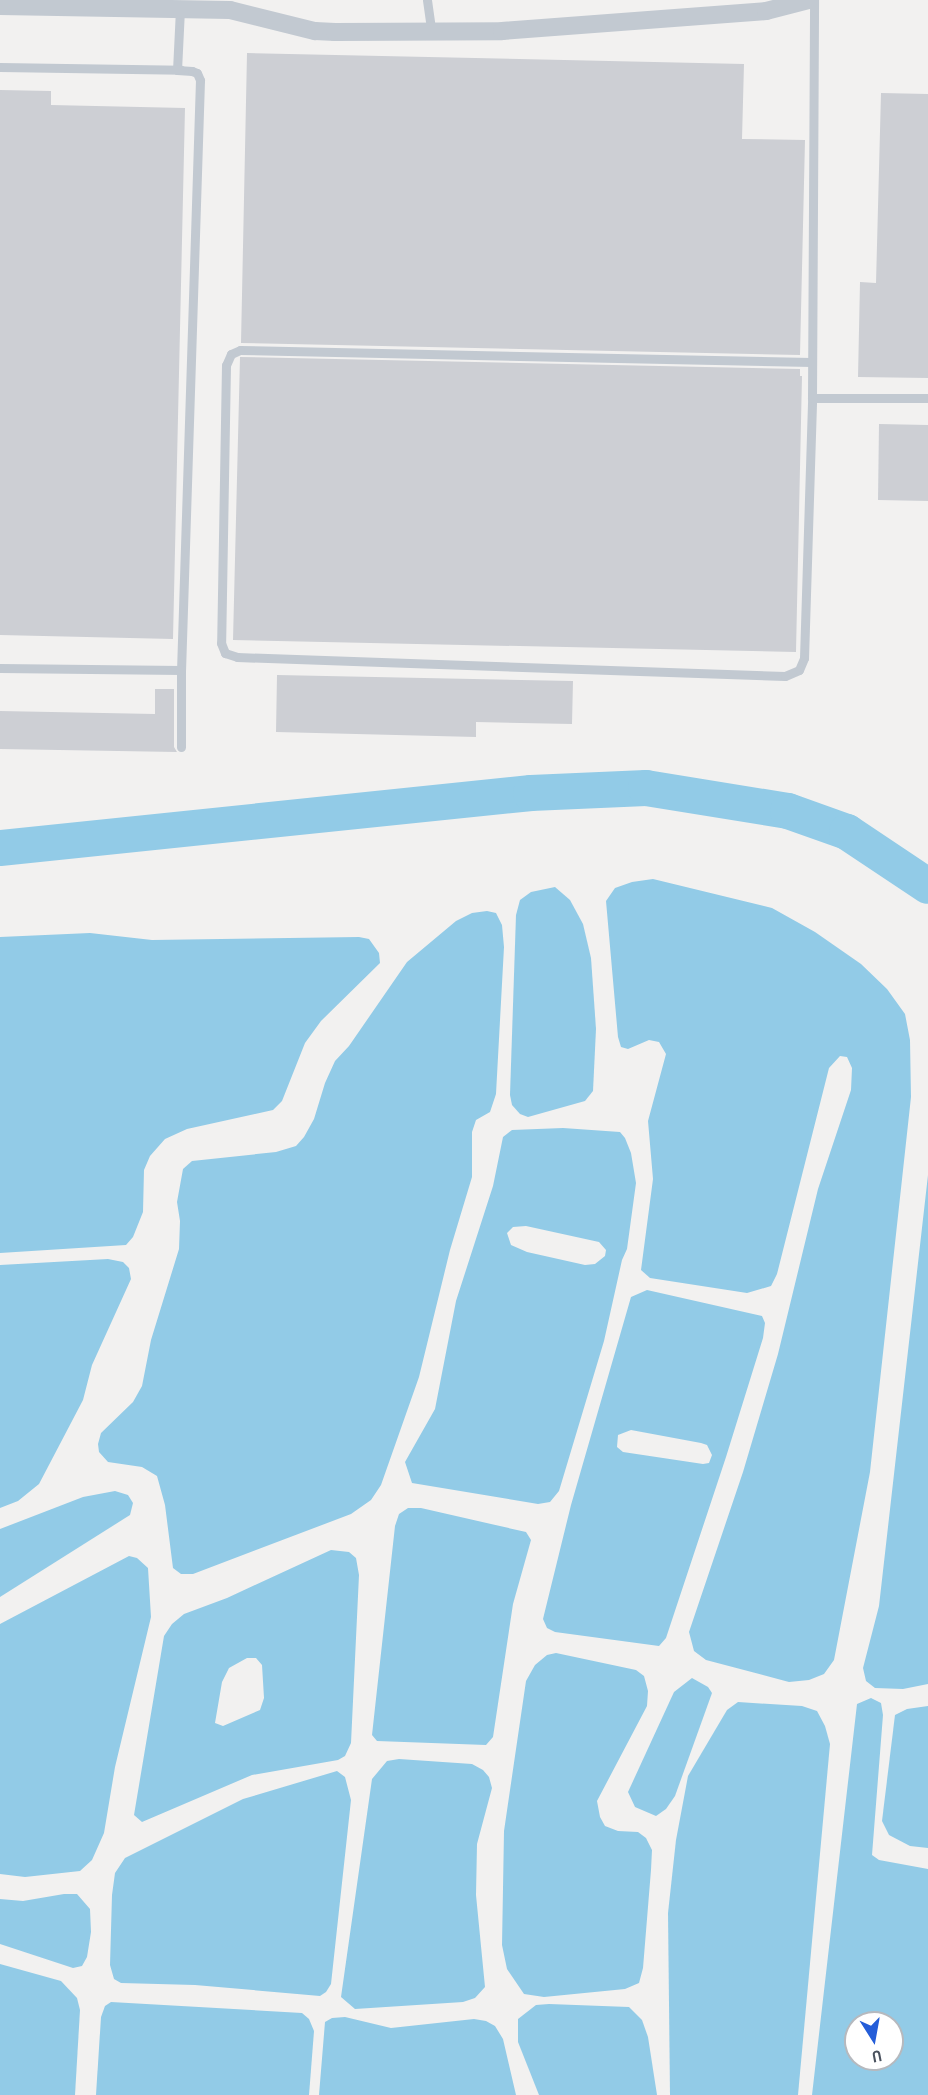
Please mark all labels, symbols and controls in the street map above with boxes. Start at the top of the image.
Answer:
north arrow [844,2011,904,2071]
text: U [870,2045,884,2068]

